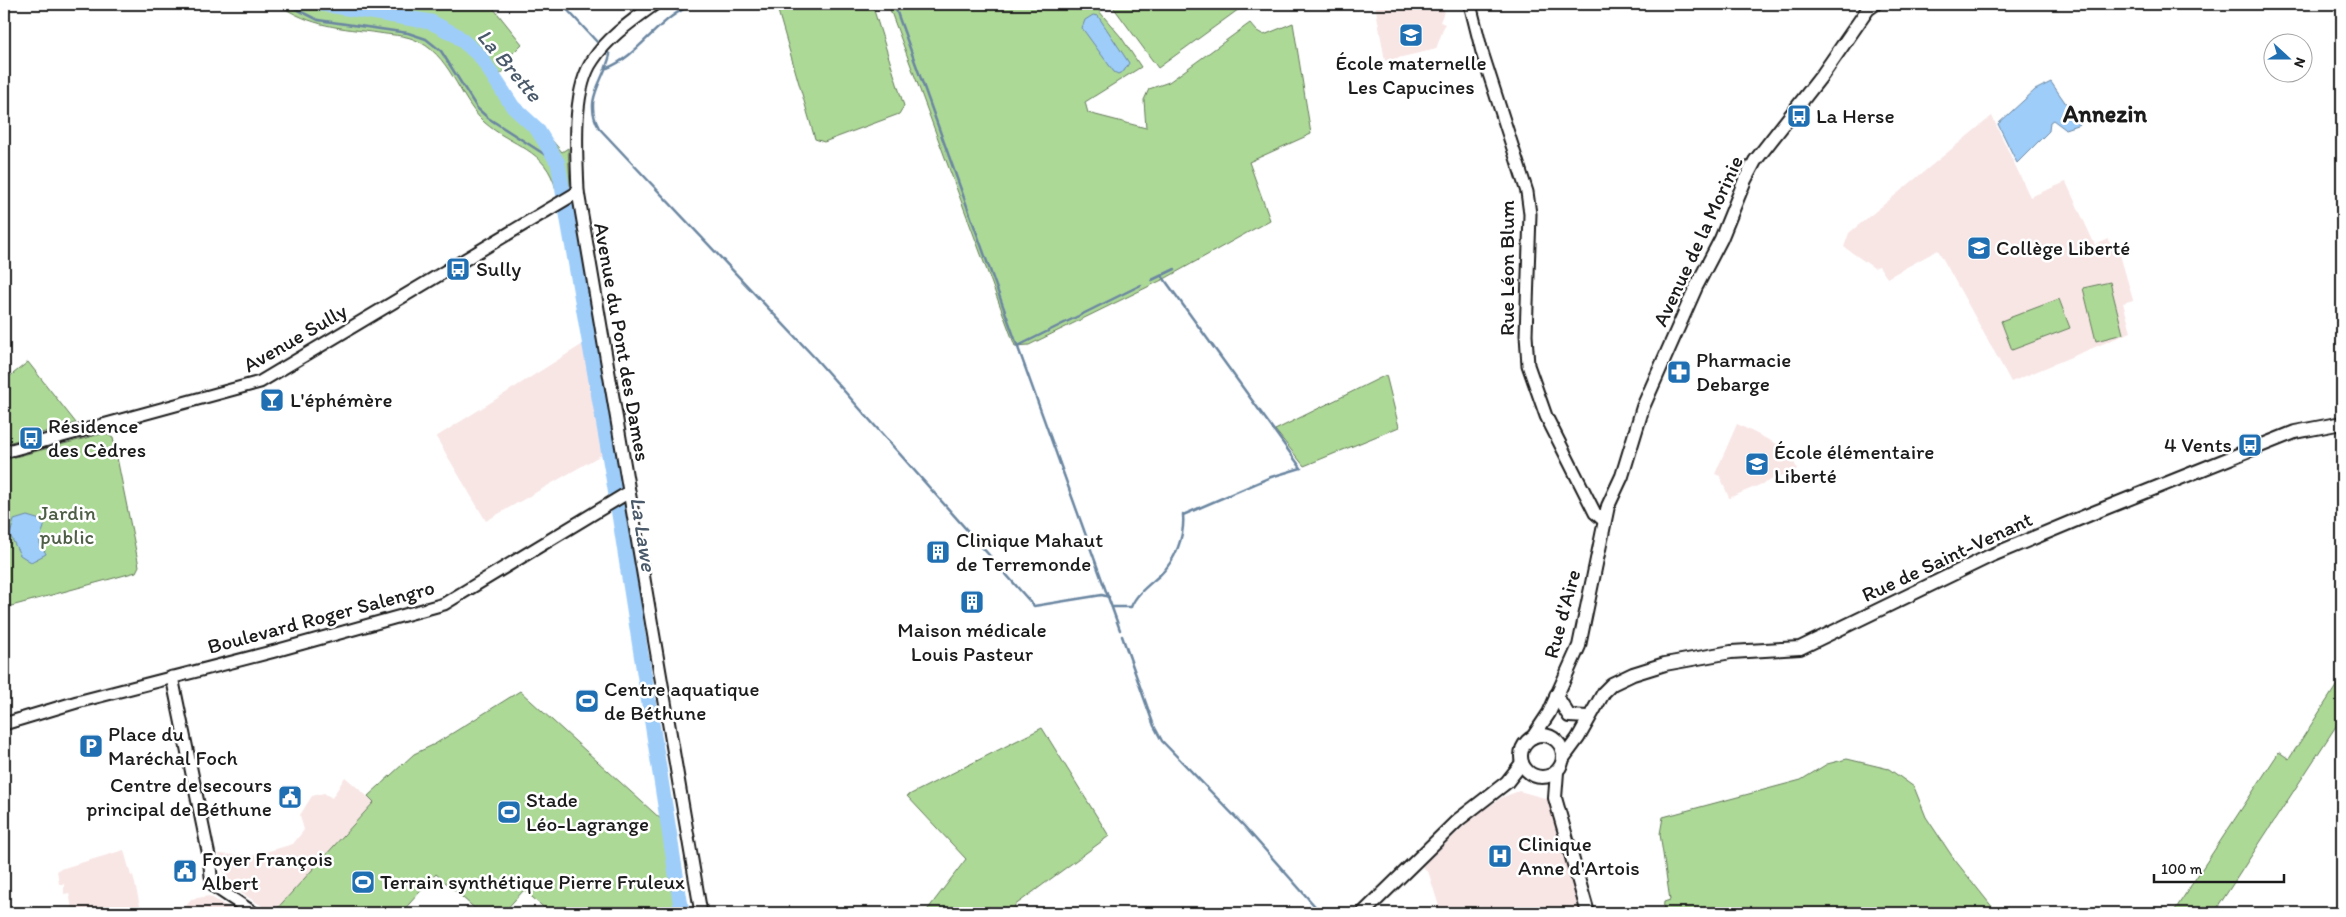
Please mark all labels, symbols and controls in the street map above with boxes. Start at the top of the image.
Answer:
school or university icon: École maternelle Les Capucines [1398,22,1424,48]
water label: La Brette [471,23,549,108]
north arrow [2264,32,2314,82]
place label: École maternelle Les Capucines [1335,50,1487,99]
text: N [2290,55,2309,70]
district label: Annezin [2062,99,2147,128]
bus stop icon: La Herse [1786,103,1812,129]
place label: La Herse [1816,103,1895,128]
street label: Avenue de la Morinie [1647,151,1748,330]
street label: Rue Léon Blum [1494,200,1519,336]
street label: Avenue du Pont des Dames [589,221,656,463]
school or university icon: Collège Liberté [1966,235,1992,261]
place label: Collège Liberté [1996,235,2130,260]
bus stop icon: Sully [445,256,471,282]
place label: Sully [476,256,521,281]
street label: Avenue Sully [238,298,351,377]
place label: Pharmacie Debarge [1696,347,1791,396]
pharmacy icon: Pharmacie Debarge [1666,359,1692,385]
bar icon: L'éphémère [259,387,285,413]
place label: L'éphémère [290,387,392,412]
place label: Résidence des Cèdres [48,413,146,462]
bus stop icon: Résidence des Cèdres [18,425,44,451]
place label: 4 Vents [2164,432,2232,457]
bus stop icon: 4 Vents [2237,432,2263,458]
place label: École élémentaire Liberté [1774,439,1934,488]
school or university icon: École élémentaire Liberté [1744,451,1770,477]
water label: La Lawe [624,495,663,575]
park label: Jardin public [38,500,96,549]
street label: Rue de Saint-Venant [1857,506,2036,607]
place label: Clinique Mahaut de Terremonde [956,527,1103,576]
building icon: Clinique Mahaut de Terremonde [925,539,951,565]
street label: Rue d'Aire [1538,567,1585,661]
street label: Boulevard Roger Salengro [205,574,437,659]
building icon: Maison médicale Louis Pasteur [959,589,985,615]
place label: Maison médicale Louis Pasteur [897,617,1047,666]
place label: Centre aquatique de Béthune [604,676,759,725]
sports icon: Centre aquatique de Béthune [574,688,600,714]
place label: Place du Maréchal Foch [108,721,238,770]
parking icon: Place du Maréchal Foch [78,733,104,759]
place label: Centre de secours principal de Béthune [86,772,272,821]
public building icon: Centre de secours principal de Béthune [277,784,303,810]
place label: Stade Léo-Lagrange [526,787,649,836]
sports icon: Stade Léo-Lagrange [496,799,522,825]
place label: Clinique Anne d'Artois [1518,831,1640,880]
hospital icon: Clinique Anne d'Artois [1487,843,1513,869]
place label: Foyer François Albert [202,846,333,895]
scale bar [2154,852,2284,884]
public building icon: Foyer François Albert [172,858,198,884]
text: 100 m [2161,860,2203,878]
sports icon: Terrain synthétique Pierre Fruleux [350,869,376,895]
place label: Terrain synthétique Pierre Fruleux [380,869,685,894]

